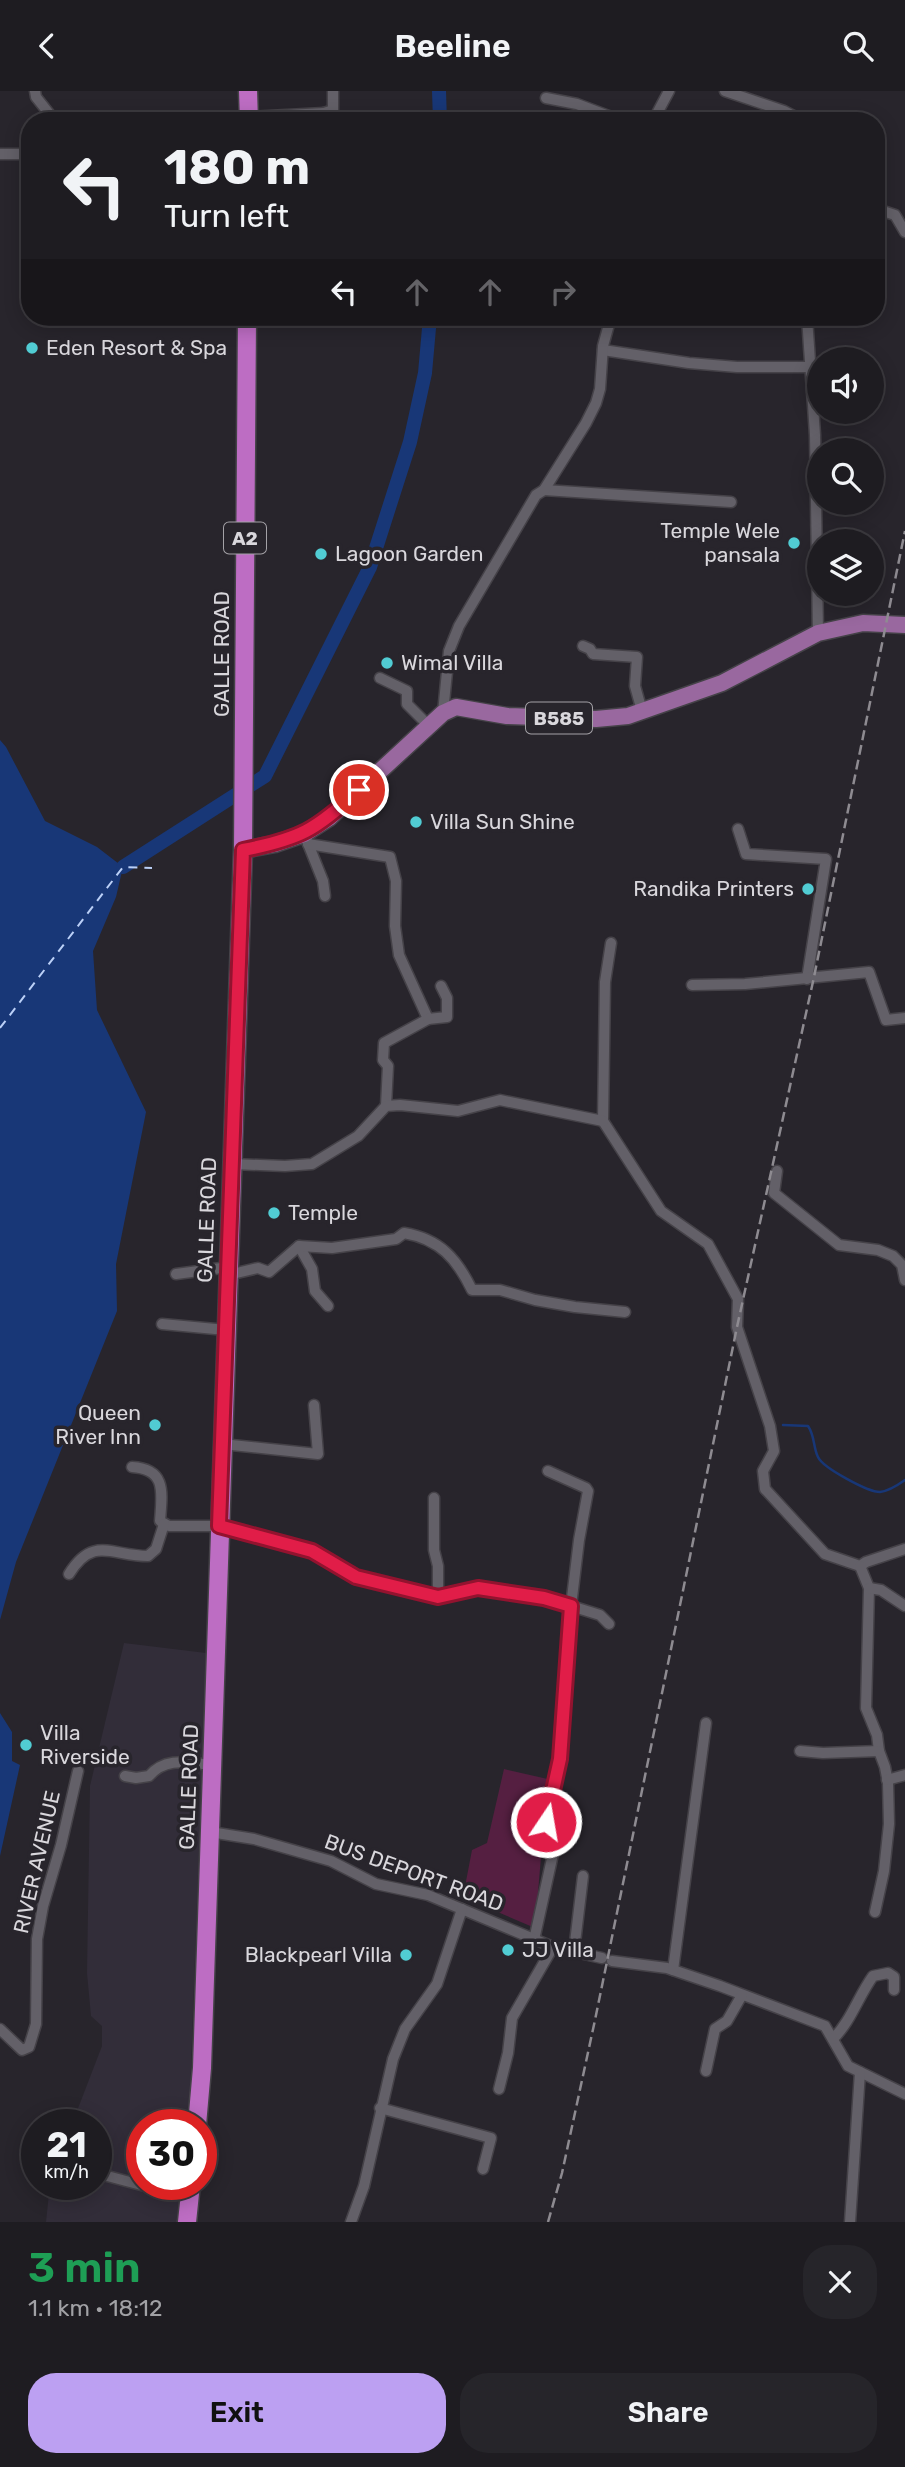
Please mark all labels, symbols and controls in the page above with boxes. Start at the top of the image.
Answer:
icon: back [28,27,66,65]
text: Beeline [394,27,511,65]
icon: search [839,27,877,65]
text: 180 m [164,138,310,196]
icon: left [49,140,140,231]
text: Turn left [164,197,289,235]
icon: left [325,273,363,311]
icon: ahead [398,273,436,311]
icon: ahead [471,273,509,311]
icon: right [544,273,582,311]
place label: Eden Resort & Spa [46,335,227,360]
marker: Eden Resort & Spa [24,340,40,356]
map controls [807,347,884,606]
button: sound [807,347,884,424]
button: search [807,438,884,515]
place label: Temple Wele pansala [660,518,780,567]
road number: A2 [224,523,266,553]
button: layers [807,529,884,606]
marker: Temple Wele pansala [786,535,802,551]
place label: Lagoon Garden [335,541,484,566]
marker: Lagoon Garden [313,546,329,562]
street label: GALLE ROAD [209,591,234,717]
place label: Wimal Villa [401,650,503,675]
marker: Wimal Villa [379,655,395,671]
road number: B585 [526,703,592,733]
pin [329,760,389,820]
icon: arrive [340,771,378,809]
place label: Villa Sun Shine [430,809,575,834]
marker: Villa Sun Shine [408,814,424,830]
place label: Randika Printers [633,876,794,901]
marker: Randika Printers [800,881,816,897]
street label: GALLE ROAD [192,1157,221,1283]
place label: Temple [288,1200,358,1225]
marker: Temple [266,1205,282,1221]
place label: Queen River Inn [55,1400,141,1449]
marker: Queen River Inn [147,1417,163,1433]
place label: Villa Riverside [40,1720,130,1769]
street label: GALLE ROAD [174,1724,203,1850]
marker: Villa Riverside [18,1737,34,1753]
position arrow [509,1785,583,1859]
street label: RIVER AVENUE [8,1788,65,1936]
street label: BUS DEPORT ROAD [321,1829,507,1917]
place label: JJ Villa [522,1937,594,1962]
place label: Blackpearl Villa [245,1942,392,1967]
marker: JJ Villa [500,1942,516,1958]
marker: Blackpearl Villa [398,1947,414,1963]
speed limit sign: 30 [126,2109,217,2200]
text: 21 [46,2124,87,2166]
text: km/h [44,2161,89,2183]
text: 3 min [28,2243,141,2293]
button: close [803,2245,877,2319]
text: 1.1 km · 18:12 [28,2294,162,2322]
button: Exit [28,2373,446,2453]
button: Share [460,2373,877,2453]

